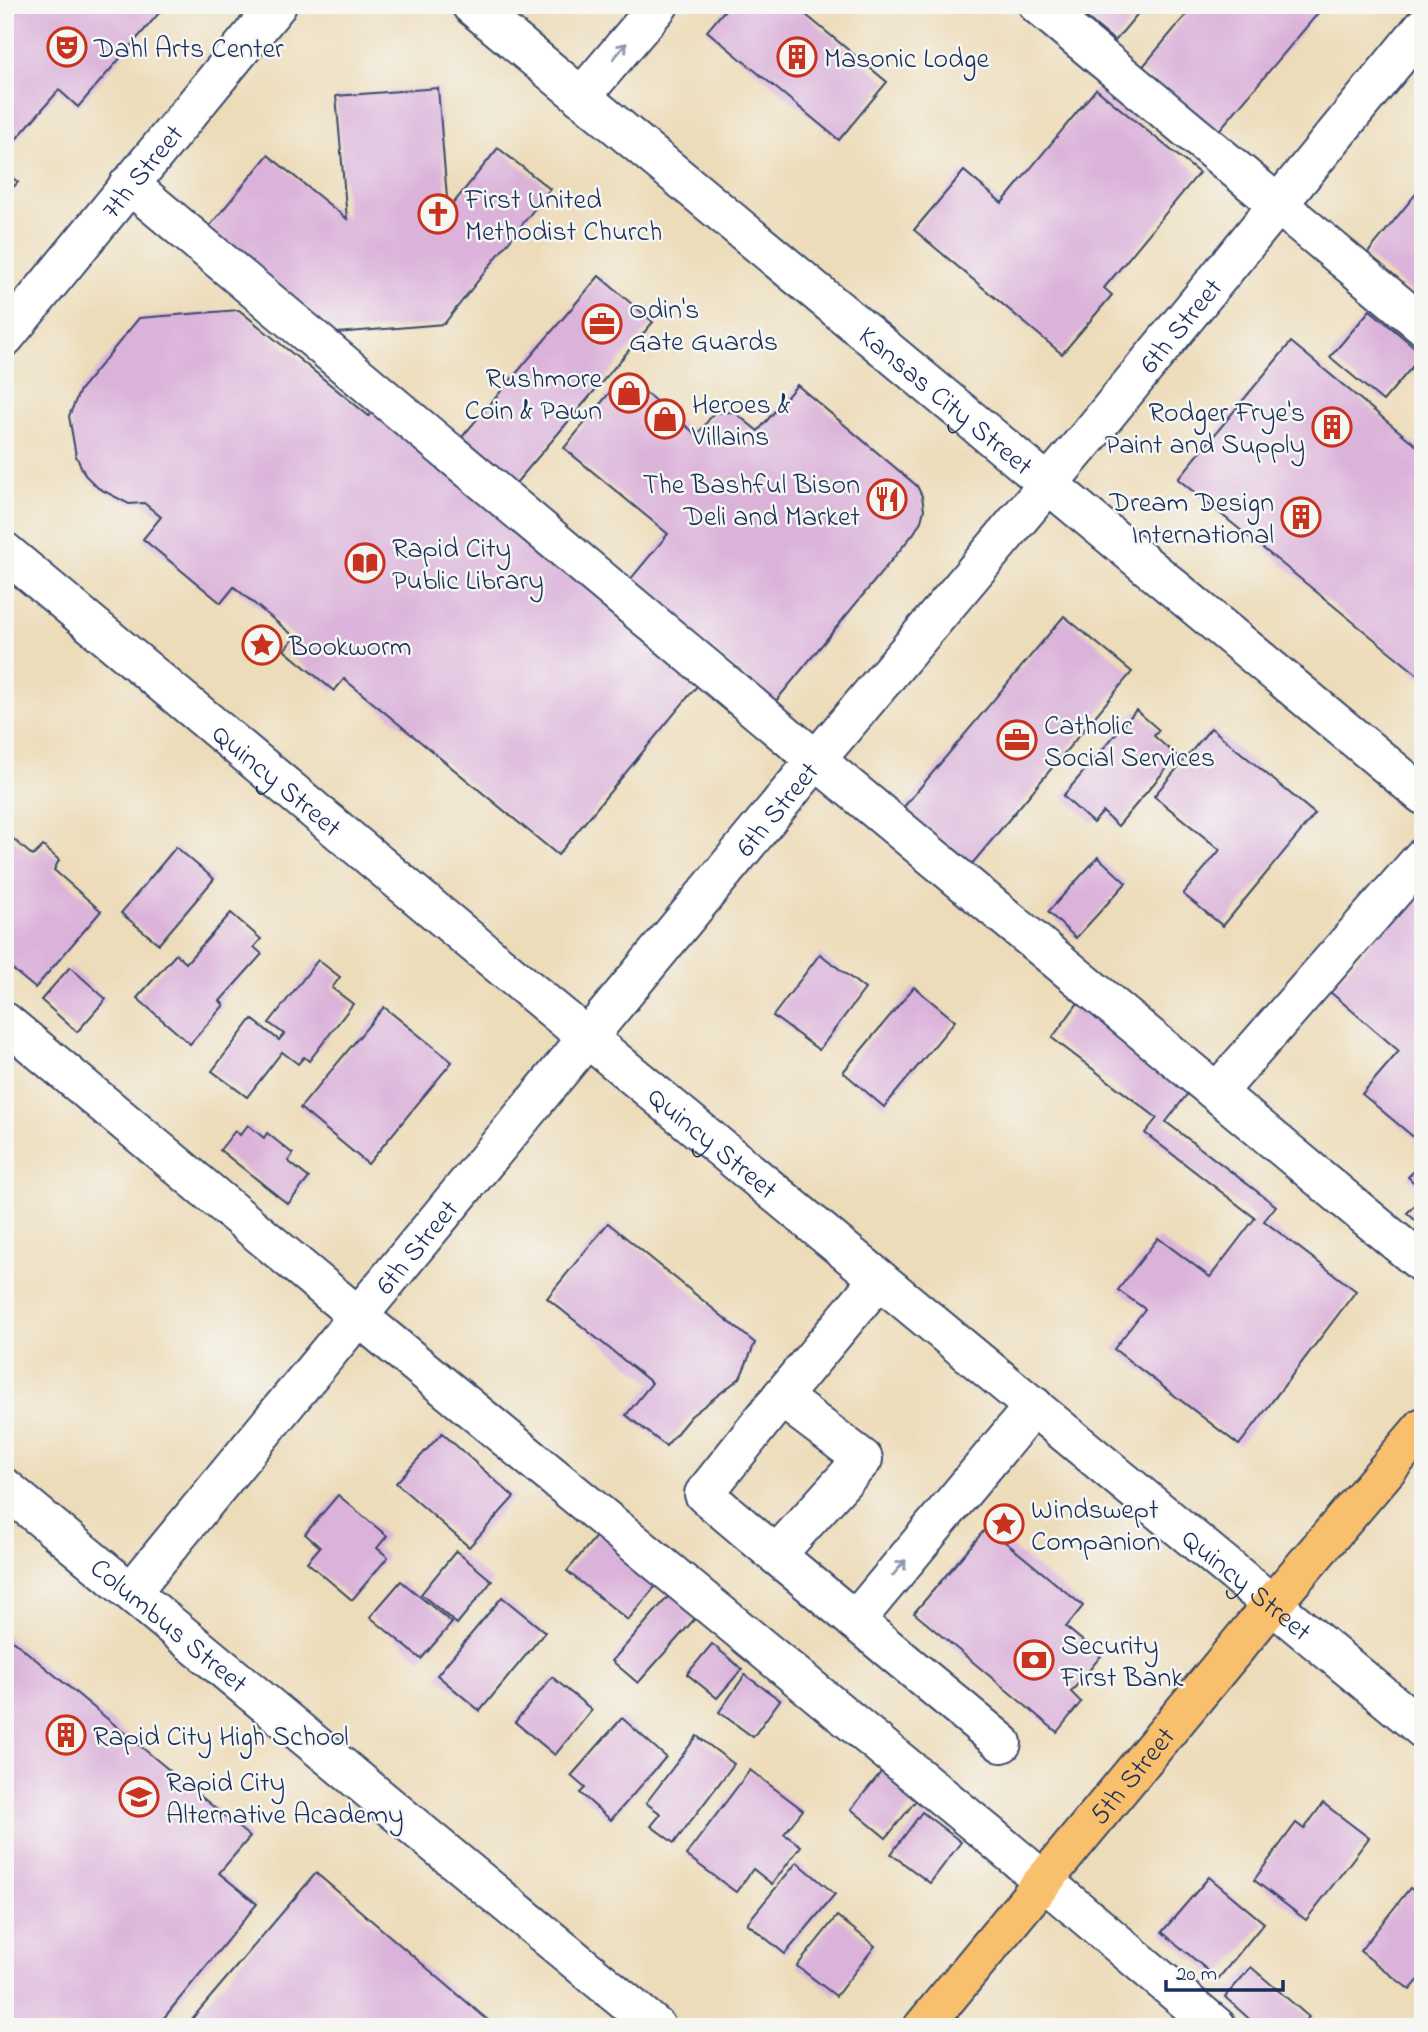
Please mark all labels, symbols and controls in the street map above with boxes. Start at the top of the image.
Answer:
theatre icon: Dahl Arts Center [46,26,88,68]
place label: Dahl Arts Center [93,30,284,71]
building icon: Masonic Lodge [776,36,818,78]
place label: Masonic Lodge [824,40,989,81]
one-way arrow [612,42,627,60]
street label: 7th Street [93,117,195,229]
place label: First United Methodist Church [464,181,662,254]
church icon: First United Methodist Church [417,193,459,235]
street label: 6th Street [1131,270,1234,383]
place label: Odin's Gate Guards [629,291,778,364]
office icon: Odin's Gate Guards [581,303,623,345]
street label: Kansas City Street [848,318,1041,487]
place label: Rushmore Coin & Pawn [465,360,602,433]
shop icon: Rushmore Coin & Pawn [608,372,650,414]
place label: Heroes & Villains [691,386,791,459]
place label: Rodger Frye's Paint and Supply [1105,394,1305,467]
shop icon: Heroes & Villains [644,398,686,440]
building icon: Rodger Frye's Paint and Supply [1311,406,1353,448]
place label: The Bashful Bison Deli and Market [642,466,860,539]
restaurant icon: The Bashful Bison Deli and Market [866,478,908,520]
place label: Dream Design International [1109,484,1274,557]
building icon: Dream Design International [1280,496,1322,538]
place label: Rapid City Public Library [392,530,544,603]
library icon: Rapid City Public Library [344,542,386,584]
place icon: Bookworm [241,624,283,666]
place label: Bookworm [288,628,411,669]
place label: Catholic Social Services [1044,707,1215,780]
street label: Quincy Street [201,716,349,849]
office icon: Catholic Social Services [996,719,1038,761]
street label: 6th Street [727,754,830,867]
street label: Quincy Street [637,1078,785,1211]
street label: 6th Street [367,1192,470,1305]
place label: Windswept Companion [1031,1491,1160,1564]
place icon: Windswept Companion [983,1503,1025,1545]
street label: Quincy Street [1171,1520,1319,1653]
street label: Columbus Street [80,1549,255,1705]
one-way arrow [891,1560,907,1578]
place label: Security First Bank [1060,1627,1184,1700]
bank icon: Security First Bank [1013,1639,1055,1681]
building icon: Rapid City High School [45,1714,87,1756]
place label: Rapid City High School [93,1718,349,1759]
street label: 5th Street [1081,1719,1187,1835]
place label: Rapid City Alternative Academy [166,1764,404,1837]
school or university icon: Rapid City Alternative Academy [118,1776,160,1818]
scale bar [1166,1948,1283,1992]
text: 20 m [1176,1960,1217,1990]

